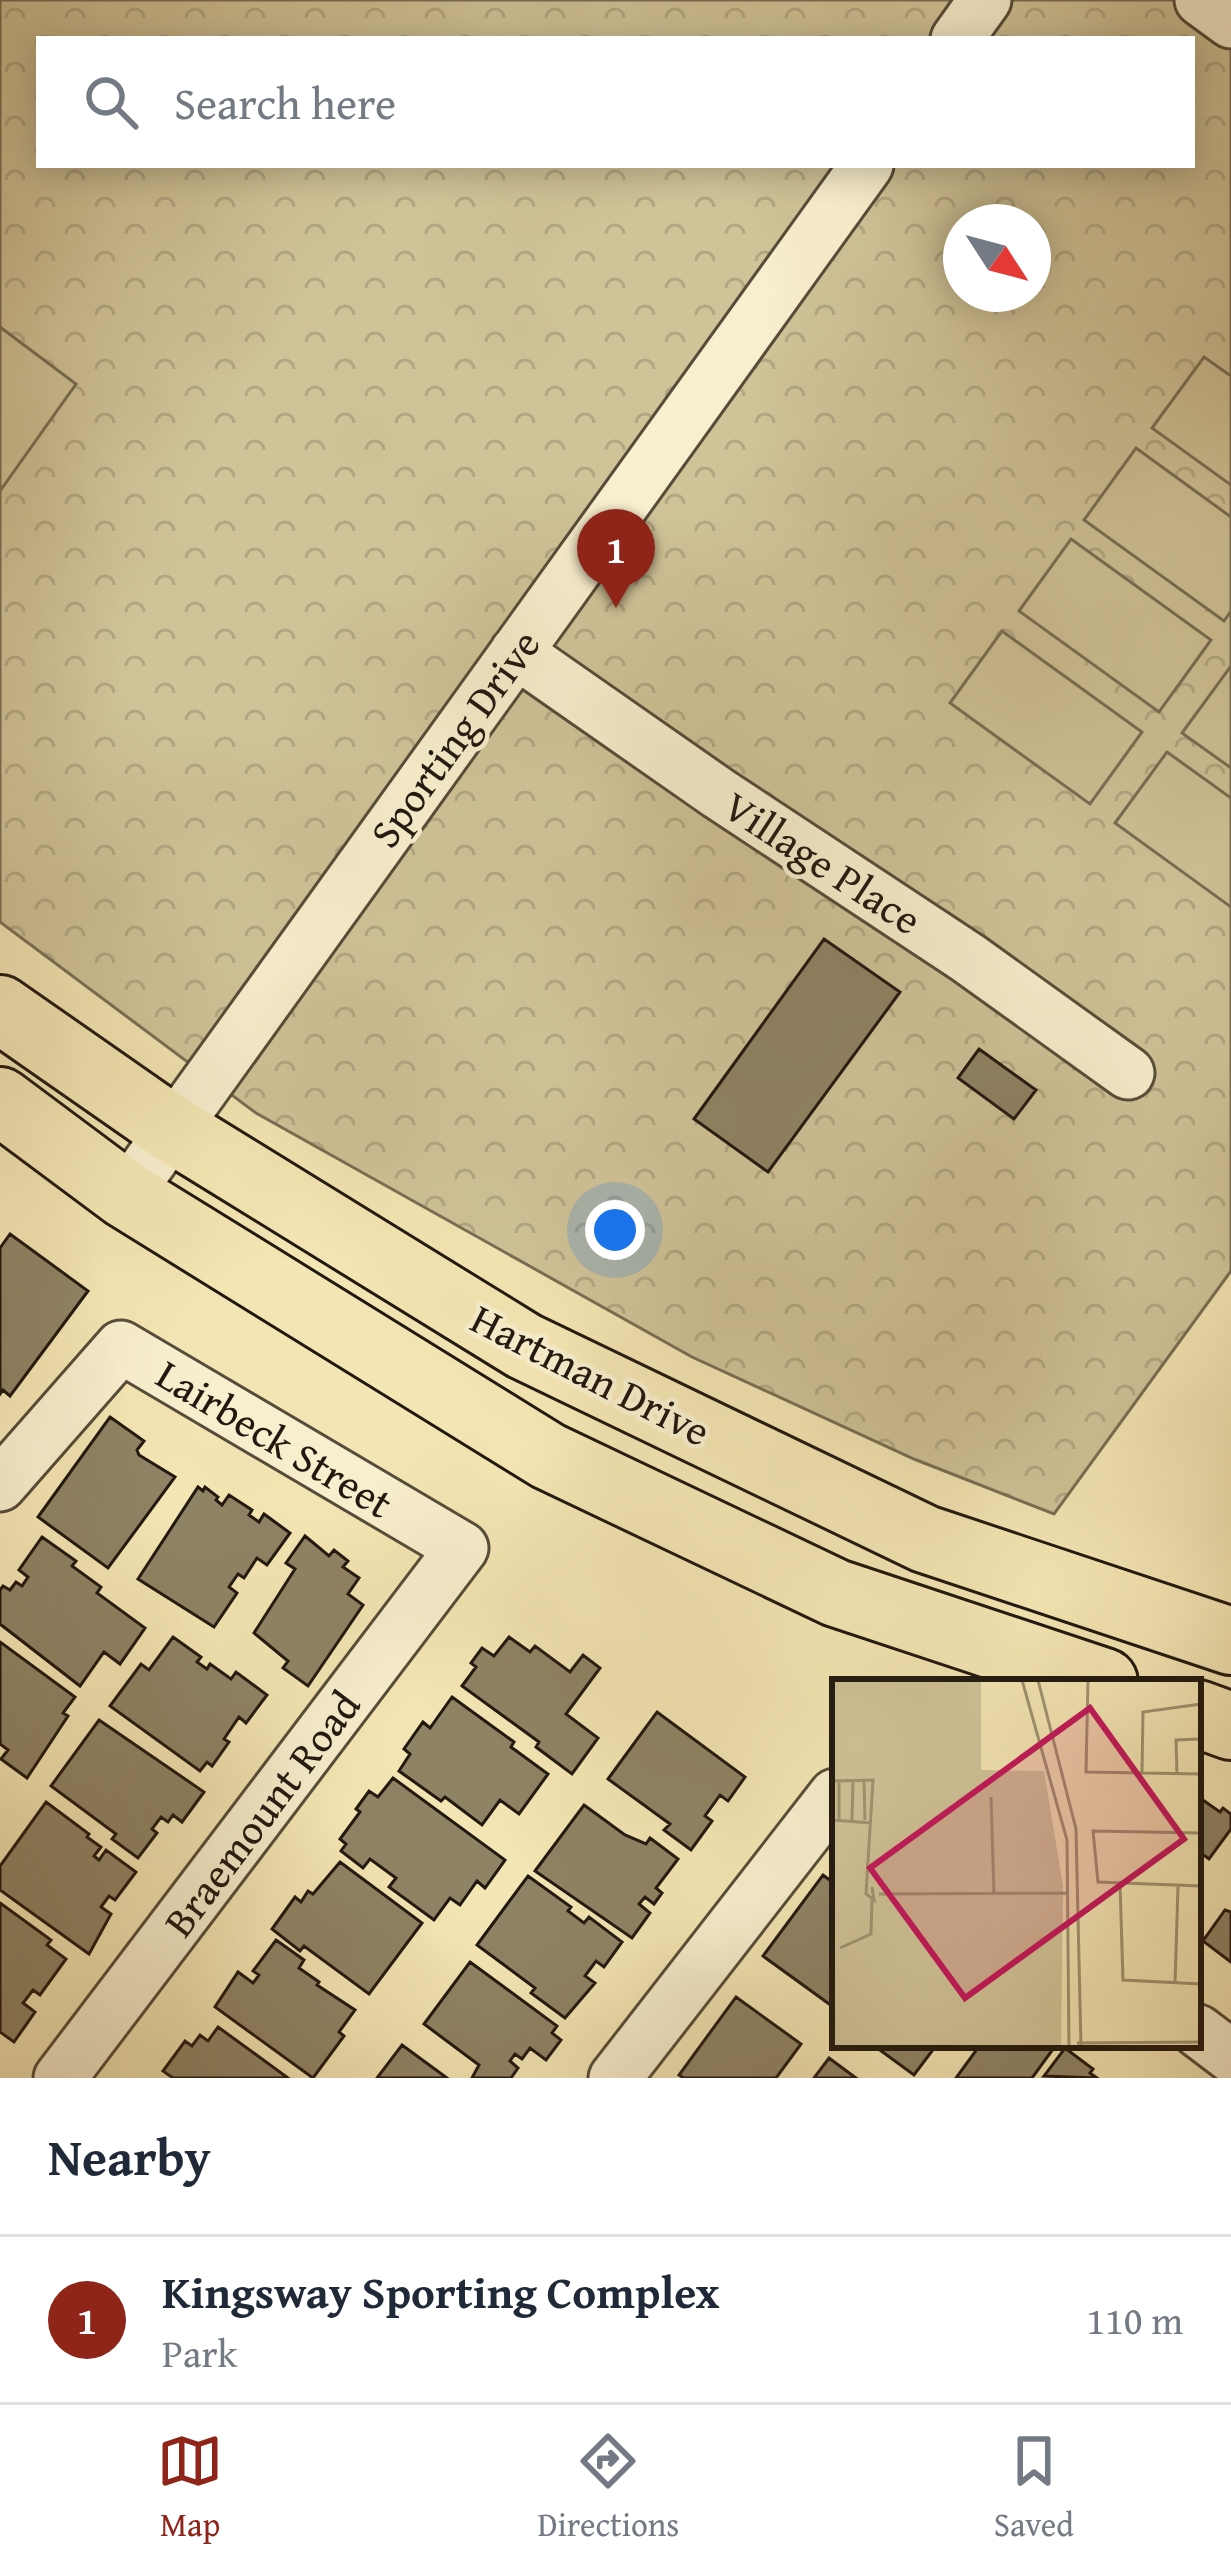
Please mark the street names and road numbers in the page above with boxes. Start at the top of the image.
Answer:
street label: Sporting Drive [354,616,554,860]
street label: Village Place [712,775,934,949]
street label: Hartman Drive [461,1288,721,1460]
street label: Lairbeck Street [145,1343,405,1533]
street label: Braemount Road [148,1677,374,1949]

